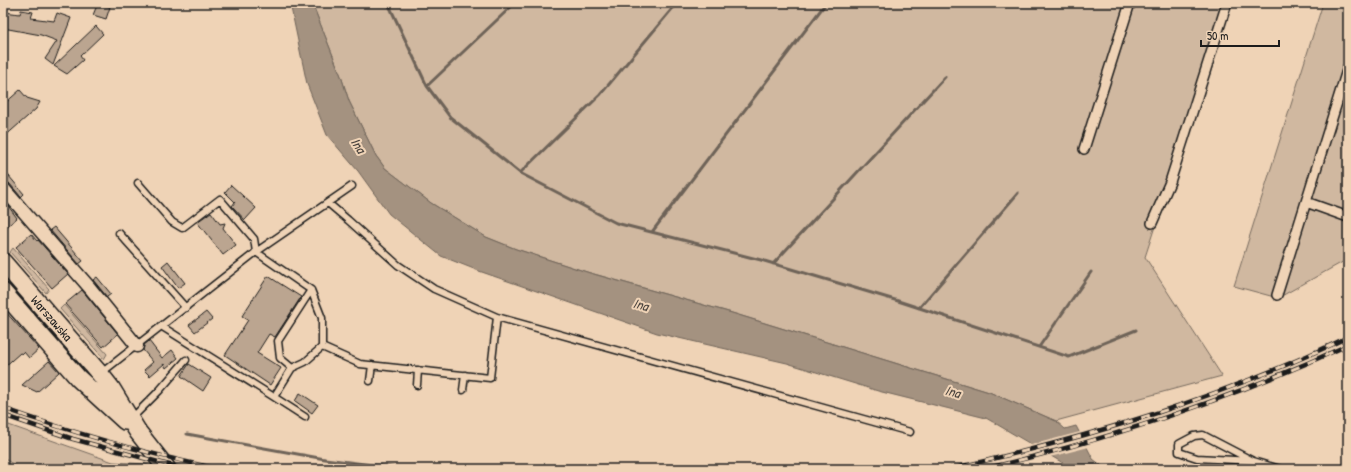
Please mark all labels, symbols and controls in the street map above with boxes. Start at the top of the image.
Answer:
scale bar [1201,22,1279,48]
text: 50 m [1207,27,1228,44]
water label: Ina [347,133,372,158]
street label: Warszawska [27,291,77,345]
water label: Ina [631,293,652,316]
water label: Ina [943,380,964,403]

